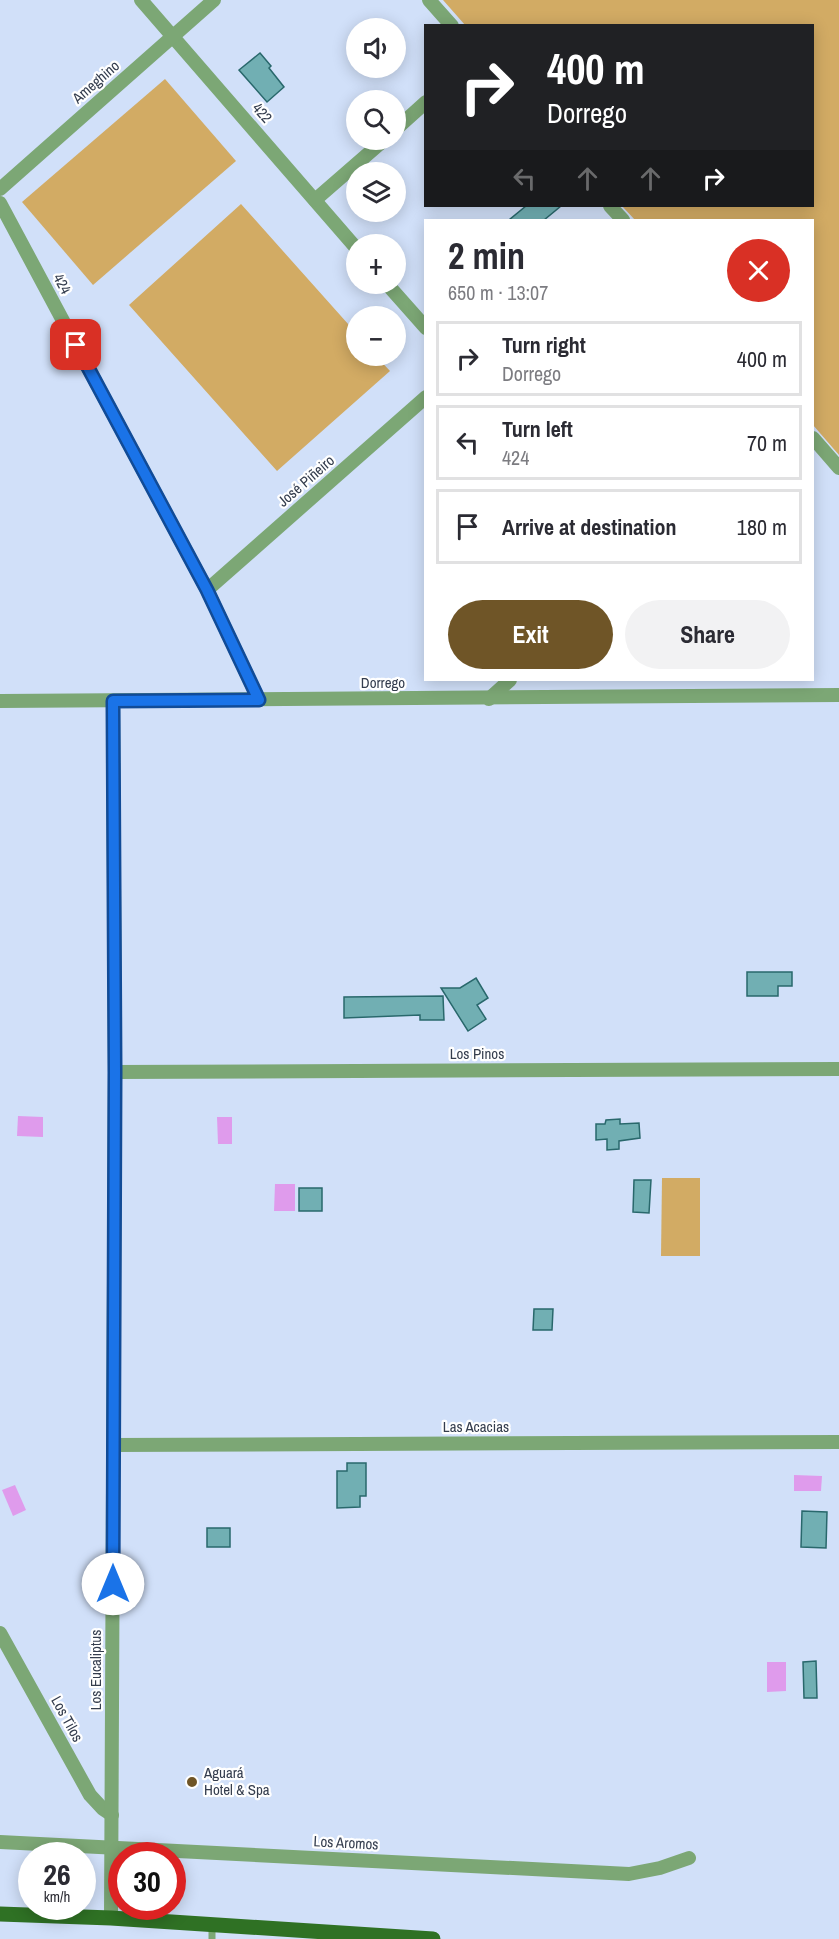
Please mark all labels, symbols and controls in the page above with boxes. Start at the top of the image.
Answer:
map controls [346,18,406,366]
button: sound [346,18,406,78]
text: 400 m [547,41,645,97]
icon: right [448,48,526,126]
street label: Ameghino [67,55,124,109]
button: search [346,90,406,150]
text: Dorrego [547,95,627,131]
street label: 422 [248,98,277,127]
button: layers [346,162,406,222]
icon: left [508,162,541,195]
icon: ahead [571,162,604,195]
icon: ahead [634,162,667,195]
icon: right [697,162,730,195]
text: 2 min [448,232,525,280]
button: + [346,234,406,294]
button: close [727,239,790,302]
street label: 424 [48,270,77,298]
text: 650 m · 13:07 [448,279,548,306]
button: − [346,306,406,366]
pin [50,319,101,370]
icon: arrive [59,328,92,361]
text: Turn right [502,330,586,360]
icon: right [451,342,484,375]
text: 400 m [737,344,787,374]
text: Dorrego [502,360,561,387]
text: Turn left [502,414,573,444]
icon: left [451,426,484,459]
text: 70 m [747,428,787,458]
text: 424 [502,444,529,471]
street label: José Piñeiro [273,450,339,511]
icon: arrive [451,510,484,543]
text: Arrive at destination [502,512,676,542]
text: 180 m [737,512,787,542]
button: Exit [448,600,613,669]
button: Share [625,600,790,669]
street label: Dorrego [361,672,405,693]
street label: Los Pinos [450,1043,504,1064]
street label: Las Acacias [443,1416,509,1437]
position arrow [81,1552,145,1616]
street label: Los Eucaliptus [85,1630,106,1710]
street label: Los Tilos [46,1692,89,1745]
place label: Aguará Hotel & Spa [203,1762,270,1800]
marker: Aguará Hotel & Spa [185,1775,199,1789]
street label: Los Aromos [313,1830,379,1855]
speed limit sign: 30 [108,1842,186,1920]
text: 26 [43,1854,71,1894]
text: km/h [44,1886,70,1907]

